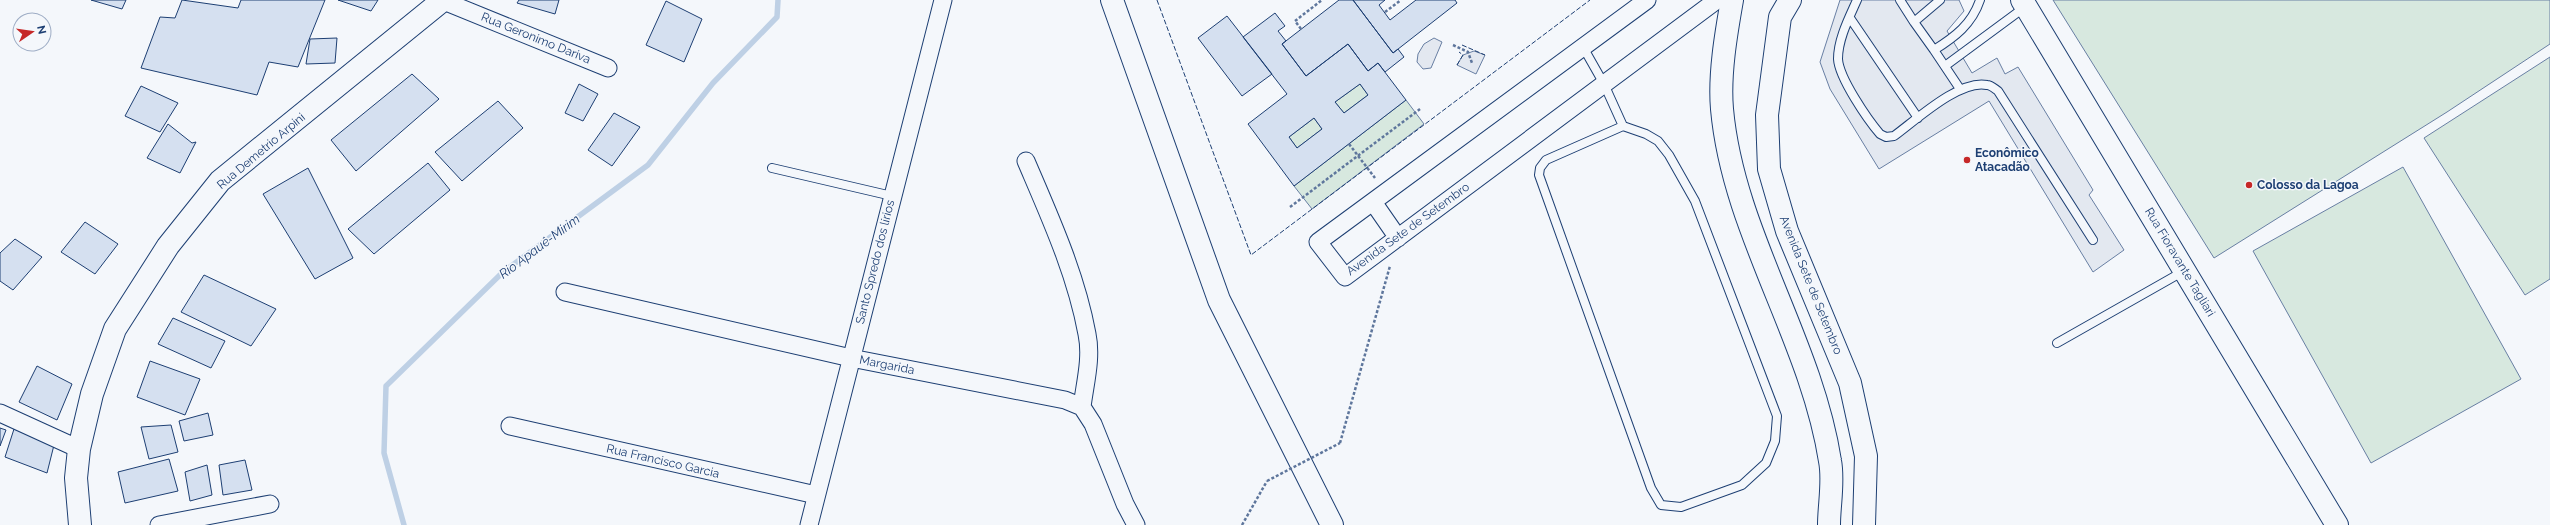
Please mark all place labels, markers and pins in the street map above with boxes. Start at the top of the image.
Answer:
place label: Econômico Atacadão [1975,146,2039,174]
marker: Econômico Atacadão [1962,155,1972,165]
place label: Colosso da Lagoa [2257,178,2359,192]
marker: Colosso da Lagoa [2244,180,2254,190]

